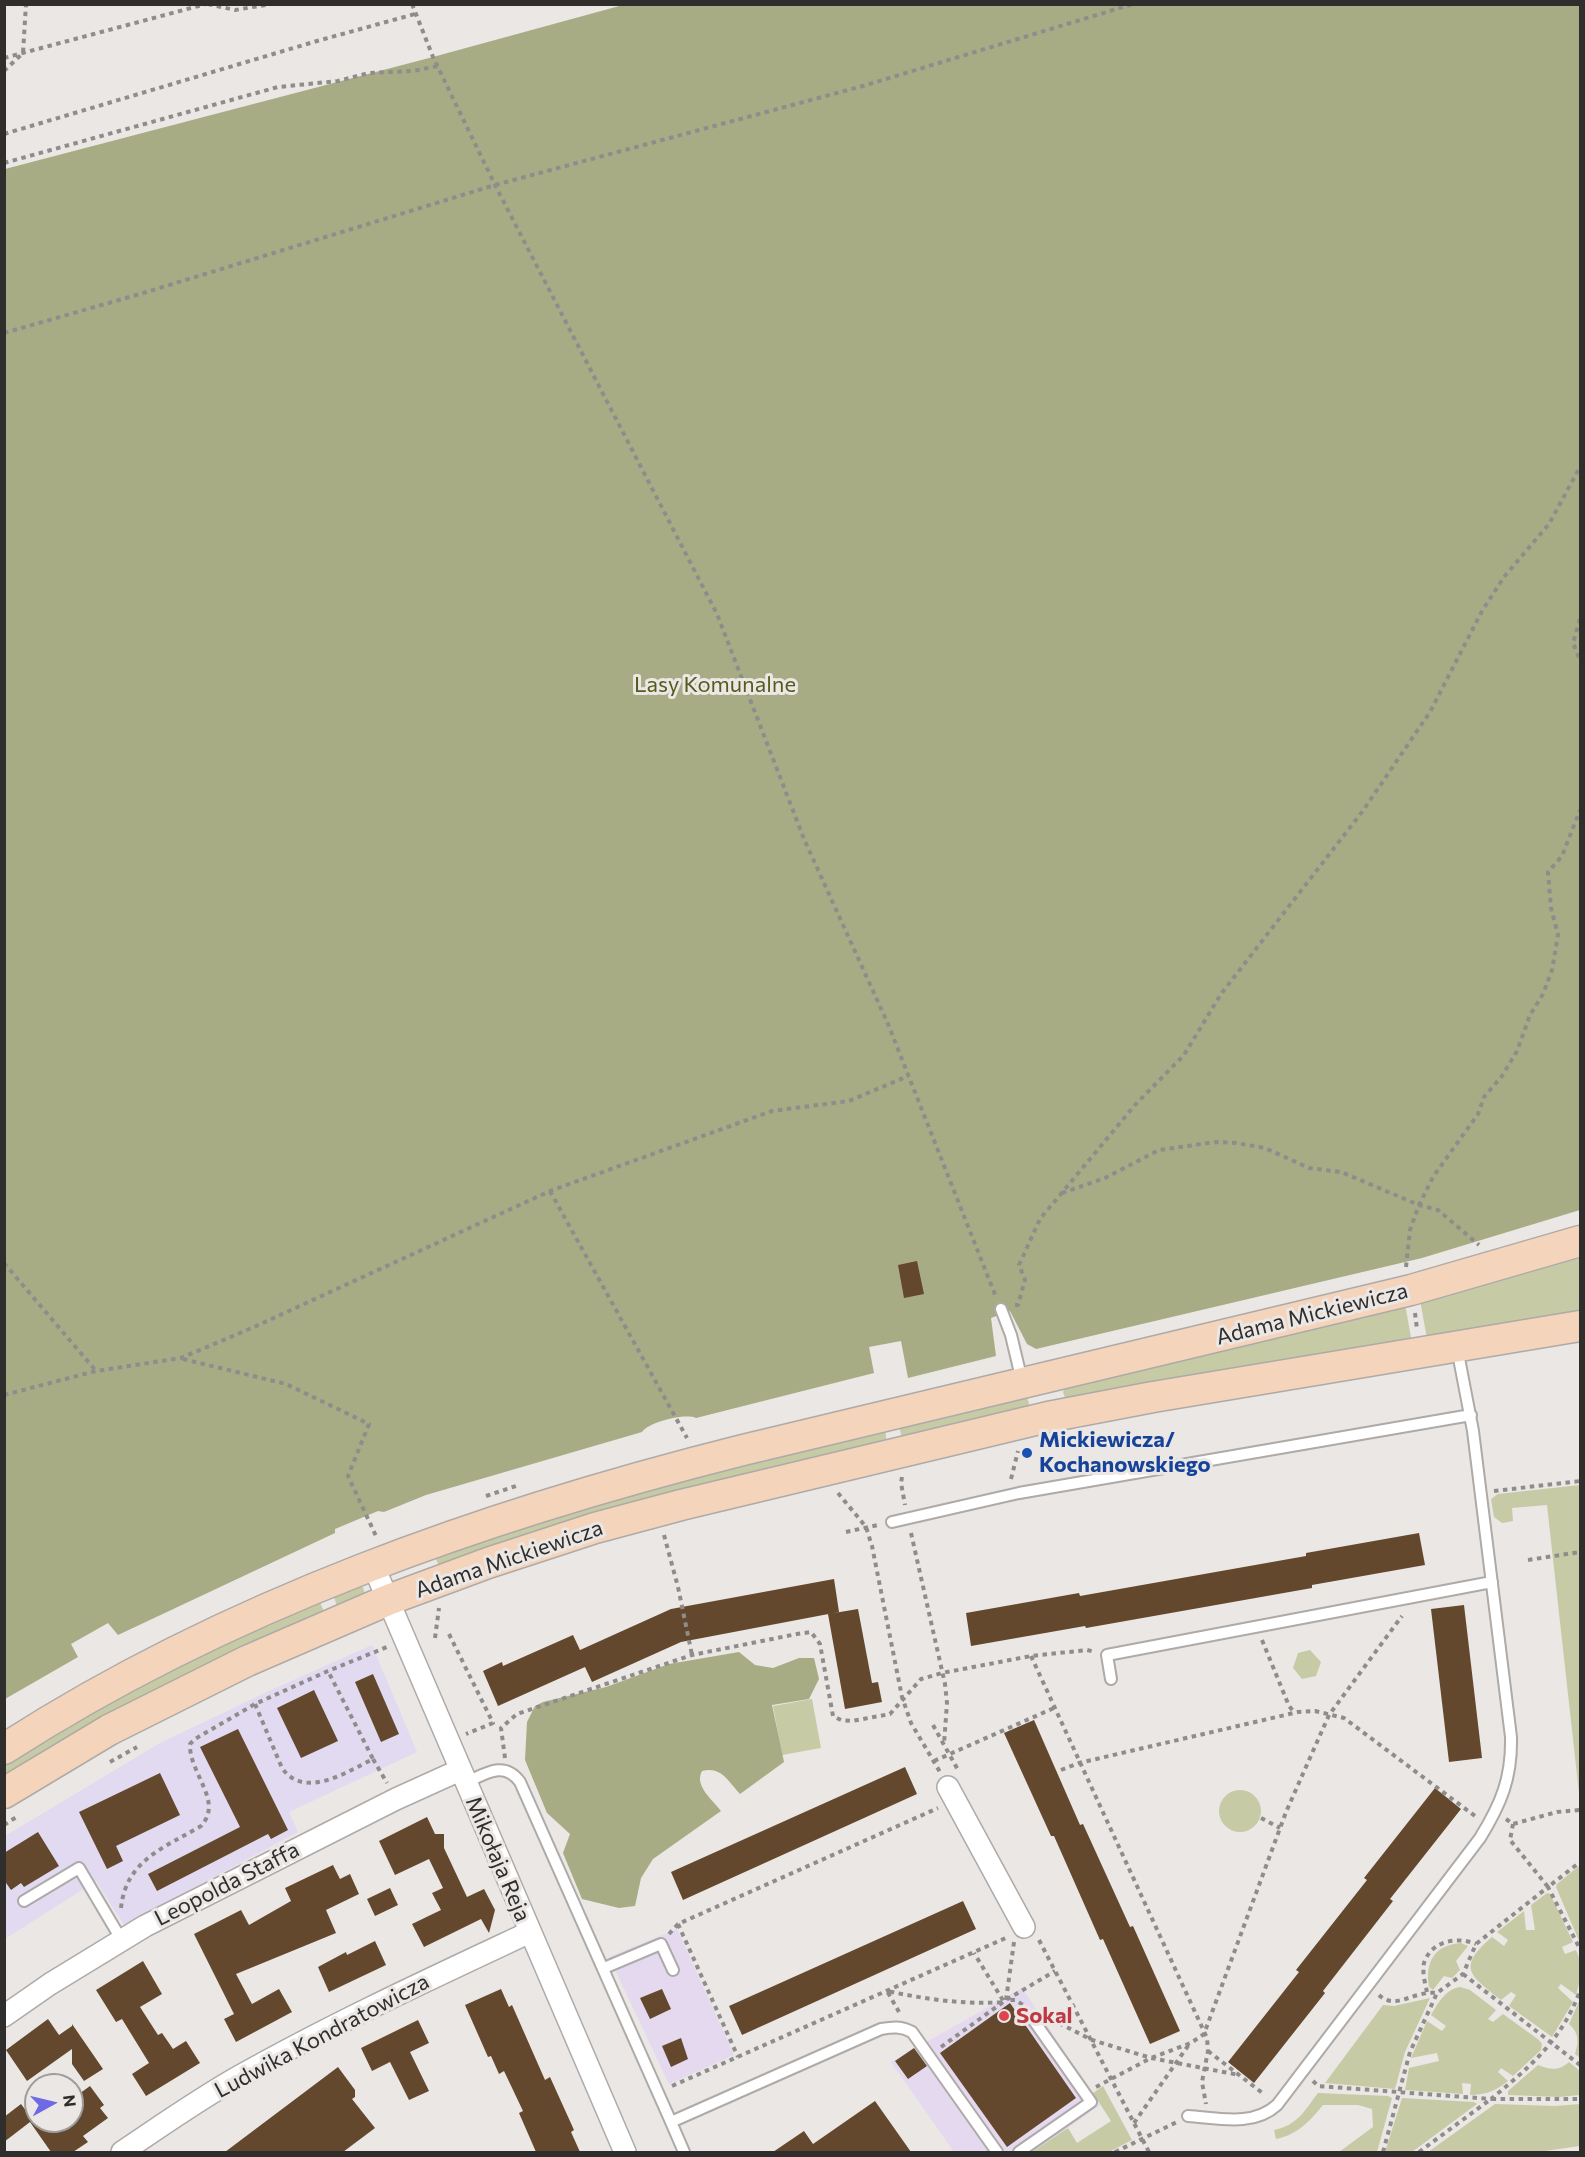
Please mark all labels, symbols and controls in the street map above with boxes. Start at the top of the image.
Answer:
park label: Lasy Komunalne [634,672,796,698]
street label: Adama Mickiewicza [1213,1277,1411,1351]
place label: Mickiewicza/ Kochanowskiego [1039,1427,1211,1478]
marker: Mickiewicza/ Kochanowskiego [1020,1446,1034,1460]
street label: Adama Mickiewicza [412,1514,606,1604]
street label: Mikołaja Reja [460,1792,536,1926]
street label: Leopolda Staffa [150,1836,304,1932]
street label: Ludwika Kondratowicza [210,1968,434,2104]
place label: Sokal [1016,2003,1073,2029]
marker: Sokal [997,2009,1011,2023]
north arrow [24,2073,84,2133]
text: N [60,2093,81,2108]

